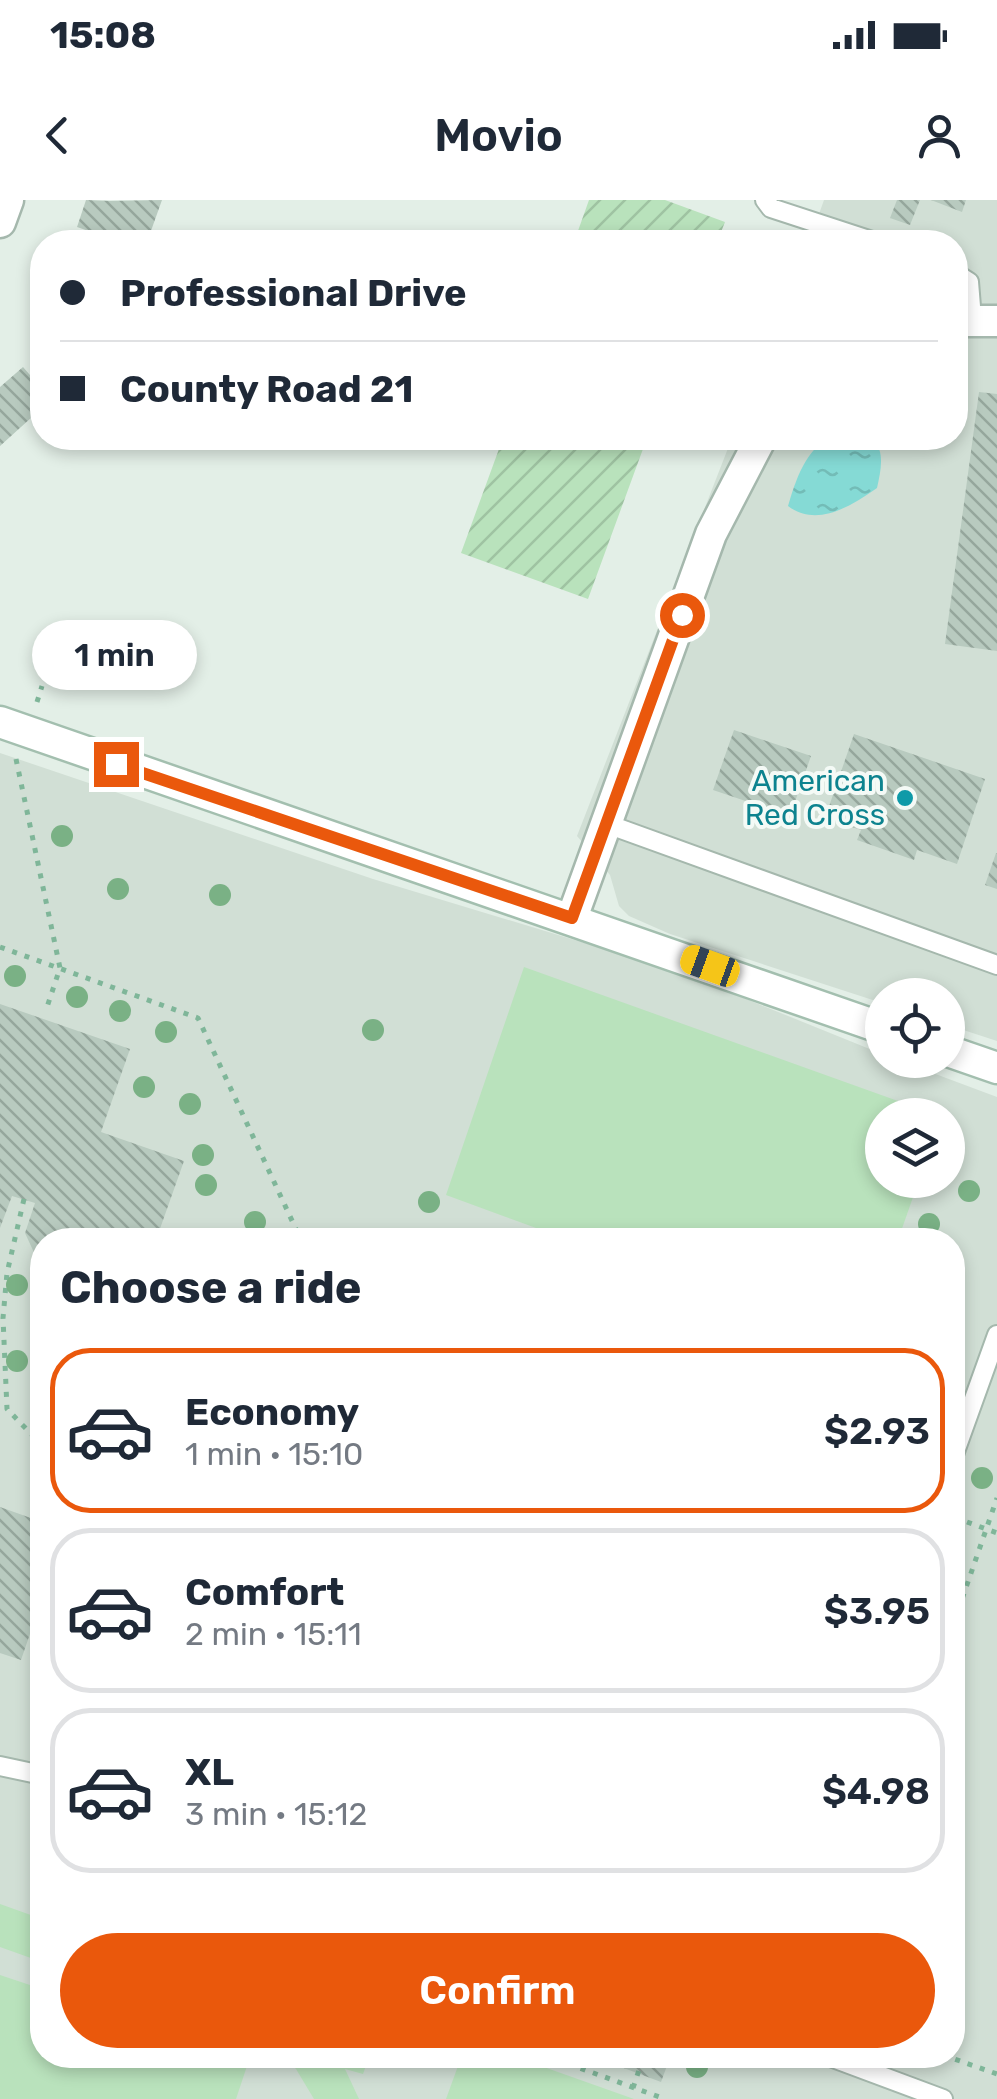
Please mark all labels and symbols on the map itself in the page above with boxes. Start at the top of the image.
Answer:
route start [660,593,705,638]
callout: 1 min [34,619,198,689]
route end [94,742,139,787]
place label: American Red Cross [745,763,885,833]
marker: American Red Cross [894,787,916,809]
car [677,942,743,990]

